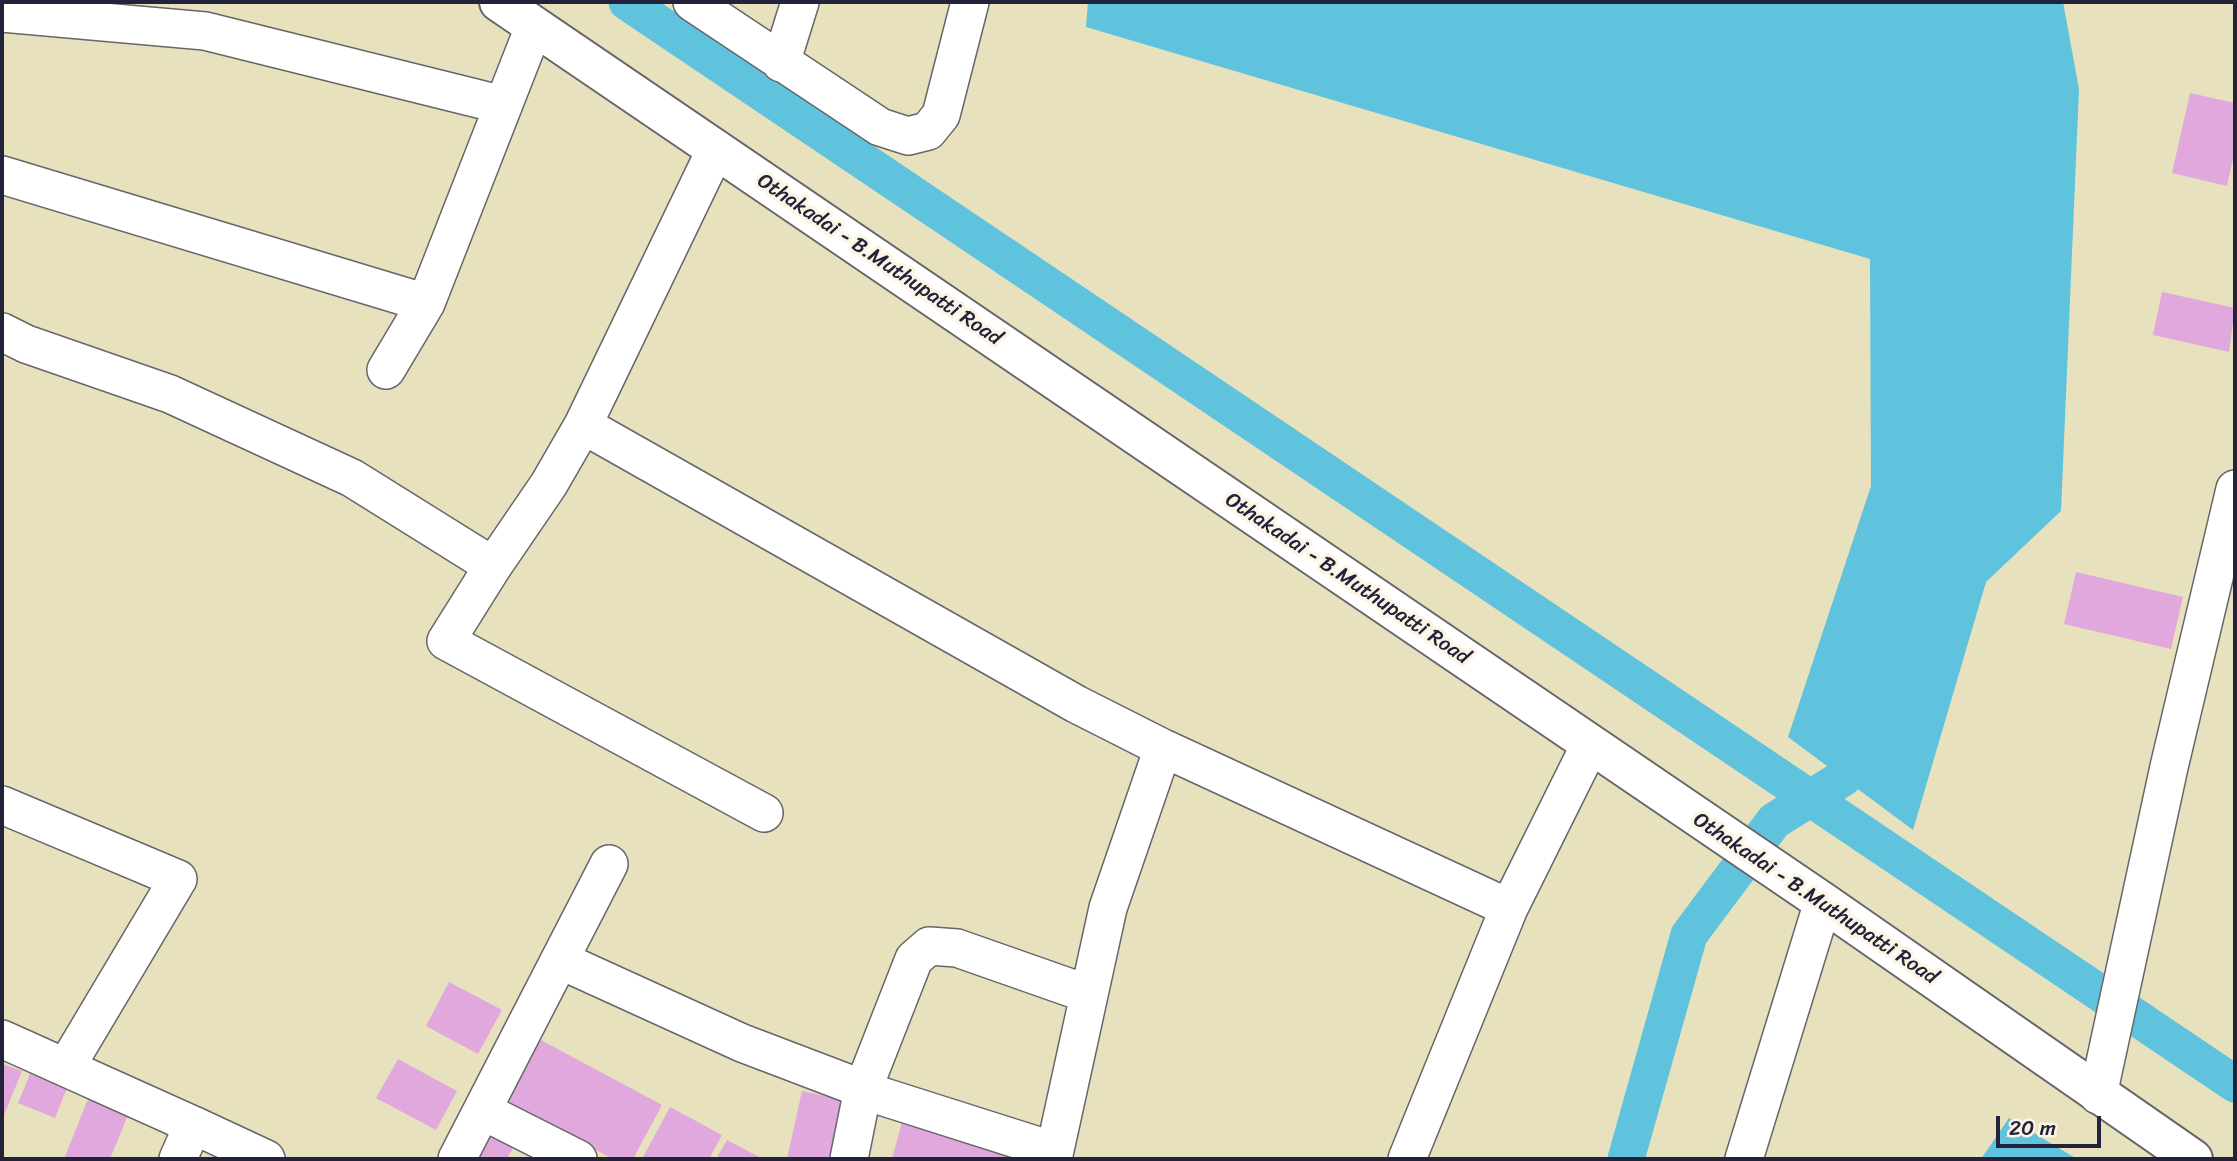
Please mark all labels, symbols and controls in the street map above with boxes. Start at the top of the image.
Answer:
street label: Othakadai - B.Muthupatti Road [752,169,1006,351]
street label: Othakadai - B.Muthupatti Road [1220,488,1474,670]
street label: Othakadai - B.Muthupatti Road [1688,808,1942,990]
scale bar [1999,1102,2104,1146]
text: 20 m [2009,1109,2056,1147]

